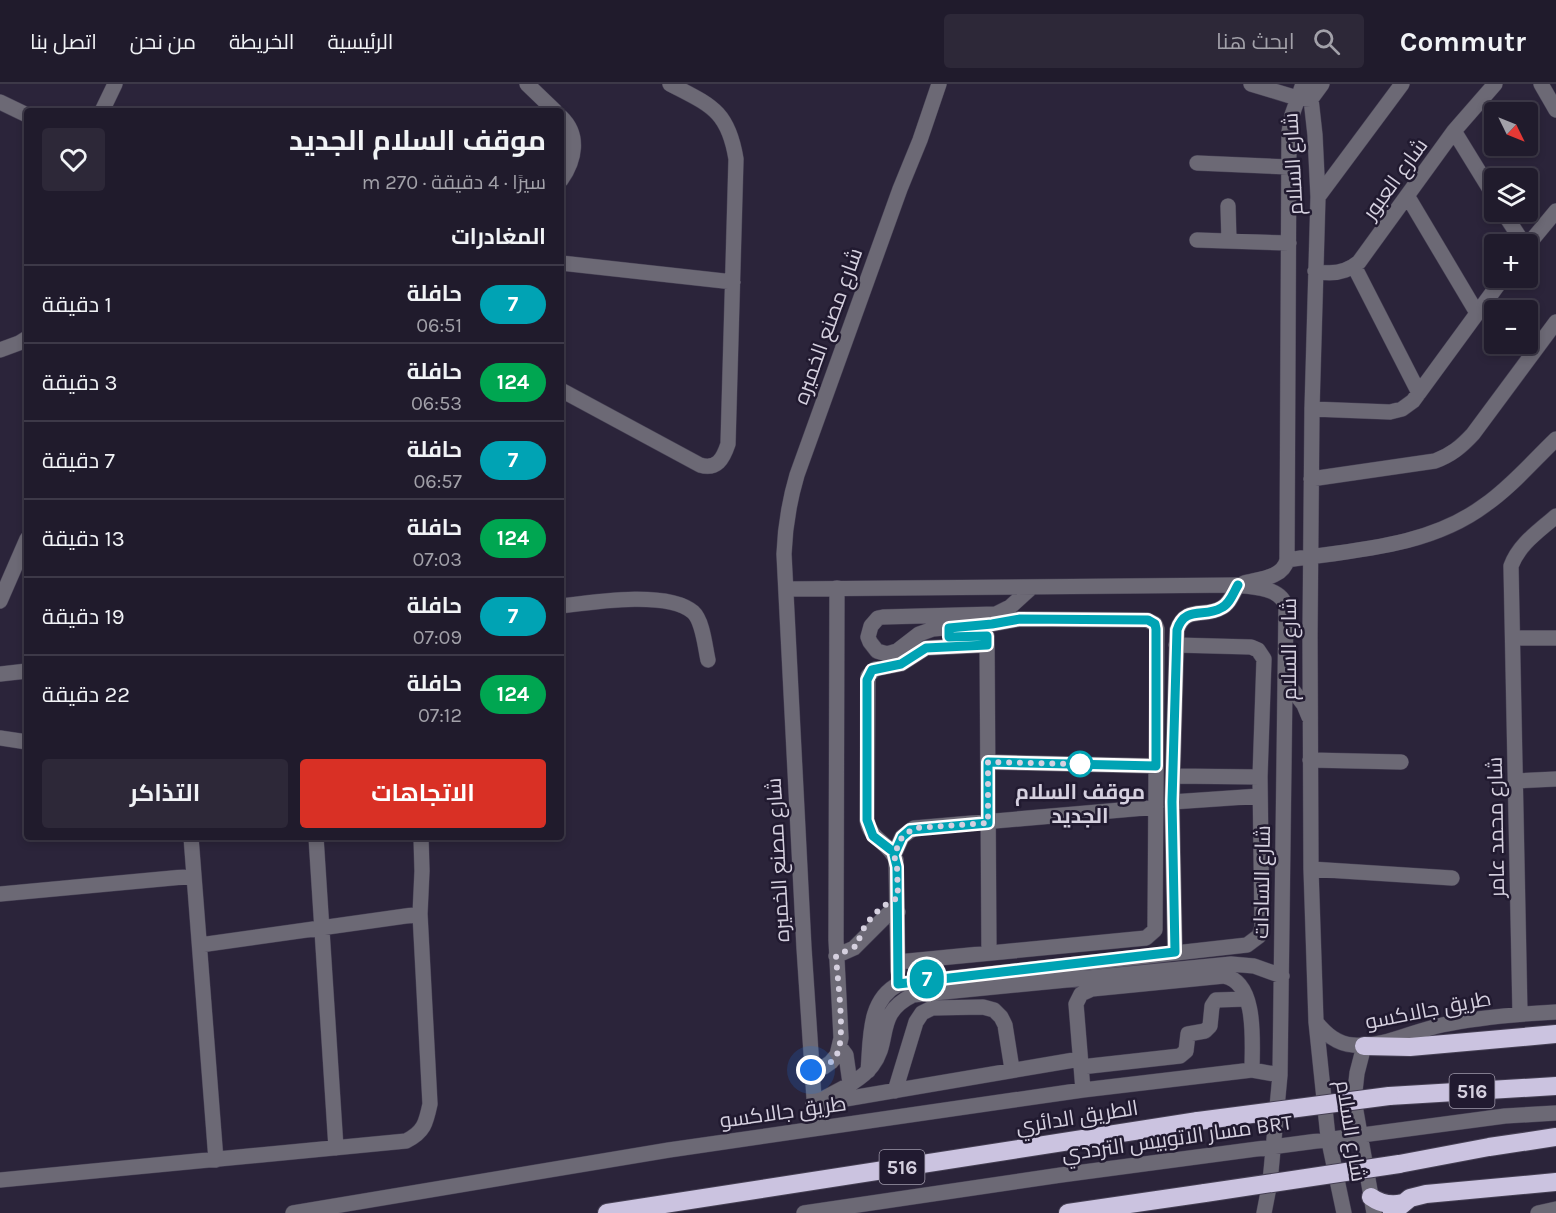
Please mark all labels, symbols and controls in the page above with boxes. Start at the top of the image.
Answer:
search box [944,14,1364,68]
icon: search [1310,25,1343,58]
text: Commutr [1400,25,1526,58]
text: ابحث هنا [1216,29,1295,55]
text: اتصل بنا [30,30,97,54]
text: من نحن [130,30,196,54]
text: الخريطة [229,30,294,54]
text: الرئيسية [327,30,393,54]
north arrow [1484,102,1538,156]
map controls [1484,102,1538,354]
street label: شارع السلام [1278,112,1310,216]
text: موقف السلام الجديد [289,124,546,157]
button: heart [42,128,105,191]
street label: شارع العبور [1357,134,1434,226]
button: layers [1484,168,1538,222]
text: سيرًا · 4 دقيقة · 270 m [362,171,546,194]
text: المغادرات [451,224,546,250]
button: + [1484,234,1538,288]
street label: شارع مصنع الخميره [789,245,869,408]
text: حافلة [407,281,462,307]
text: 1 دقيقة [42,292,112,318]
text: 7 [508,292,518,316]
button: − [1484,300,1538,354]
text: 06:51 [416,314,462,337]
text: حافلة [407,359,462,385]
text: 3 دقيقة [42,370,117,396]
text: 124 [497,370,529,394]
text: 06:53 [411,392,462,415]
text: حافلة [407,437,462,463]
text: 7 دقيقة [42,448,115,474]
text: 7 [508,448,518,472]
text: 06:57 [413,470,462,493]
text: حافلة [407,515,462,541]
text: 13 دقيقة [42,526,125,552]
text: 124 [497,526,529,550]
text: 07:03 [412,548,462,571]
text: حافلة [407,593,462,619]
street label: شارع السلام [1277,598,1303,700]
text: 19 دقيقة [42,604,124,630]
text: 7 [508,604,518,628]
text: 07:09 [413,626,462,649]
text: حافلة [407,671,462,697]
text: 22 دقيقة [42,682,130,708]
text: 124 [497,682,529,706]
text: 07:12 [418,704,462,727]
marker: موقف السلام الجديد [1067,751,1093,777]
street label: شارع محمد عامر [1483,756,1511,899]
button: التذاكر [42,759,288,828]
button: الاتجاهات [300,759,546,828]
street label: شارع مصنع الخميره [762,777,796,943]
place label: موقف السلام الجديد [1015,780,1145,828]
street label: شارع السادات [1249,825,1277,939]
line badge: 7 [908,960,946,998]
text: 7 [922,967,932,991]
street label: طريق جالاكسو [1363,986,1493,1035]
your location [796,1055,826,1085]
road number: 516 [1450,1074,1494,1108]
street label: شارع السلام [1329,1079,1371,1184]
street label: طريق جالاكسو [718,1091,848,1134]
street label: الطريق الدائري [1014,1095,1141,1142]
street label: مسار الاتوبيس الترددي BRT [1060,1110,1295,1170]
road number: 516 [880,1150,924,1184]

